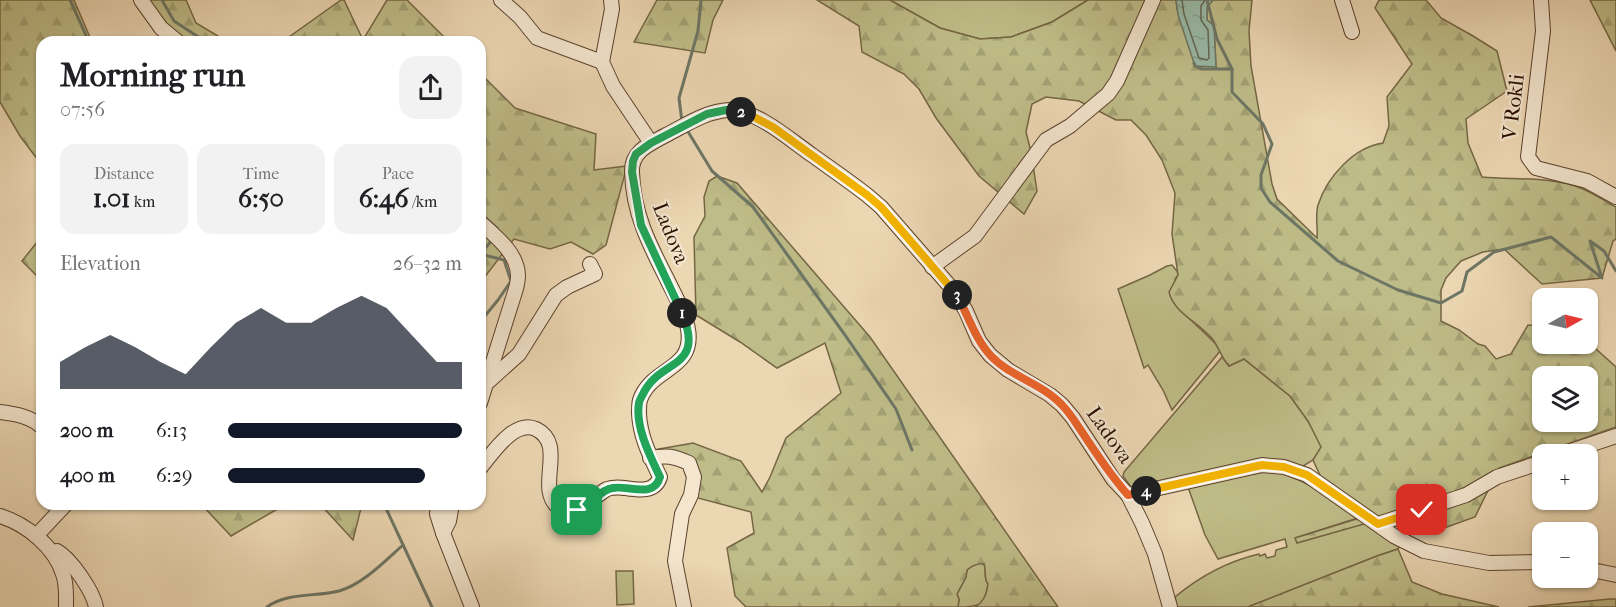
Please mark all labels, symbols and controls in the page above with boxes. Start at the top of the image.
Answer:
text: Morning run [60,56,245,95]
button: share [399,56,462,119]
street label: V Rokli [1497,73,1529,142]
pin: 2 [726,97,756,127]
text: 07:56 [60,98,105,121]
text: 2 [737,102,745,121]
text: Distance [94,164,154,183]
text: Time [243,164,279,183]
text: Pace [382,164,414,183]
text: 1.01 [93,183,130,214]
text: 6:50 [238,183,284,214]
text: 6:46 [359,183,408,214]
text: km [130,192,155,211]
text: /km [408,192,437,211]
street label: Ladova [648,199,694,267]
text: Elevation [60,252,141,275]
text: 26–32 m [393,252,462,275]
pin: 3 [942,280,972,310]
text: 3 [954,285,960,304]
north arrow [1532,288,1598,354]
map controls [1532,288,1598,588]
pin: 1 [667,298,697,328]
text: 1 [679,303,685,322]
button: layers [1532,366,1598,432]
street label: Ladova [1082,402,1138,468]
text: 200 m [60,419,113,442]
text: 6:13 [156,419,187,442]
button: + [1532,444,1598,510]
text: 400 m [60,464,115,487]
text: 6:29 [156,464,192,487]
pin: 4 [1131,476,1161,506]
text: 4 [1141,481,1151,500]
pin [551,484,602,535]
pin [1396,484,1447,535]
icon: arrive [560,493,593,526]
icon: check [1405,493,1438,526]
button: − [1532,522,1598,588]

